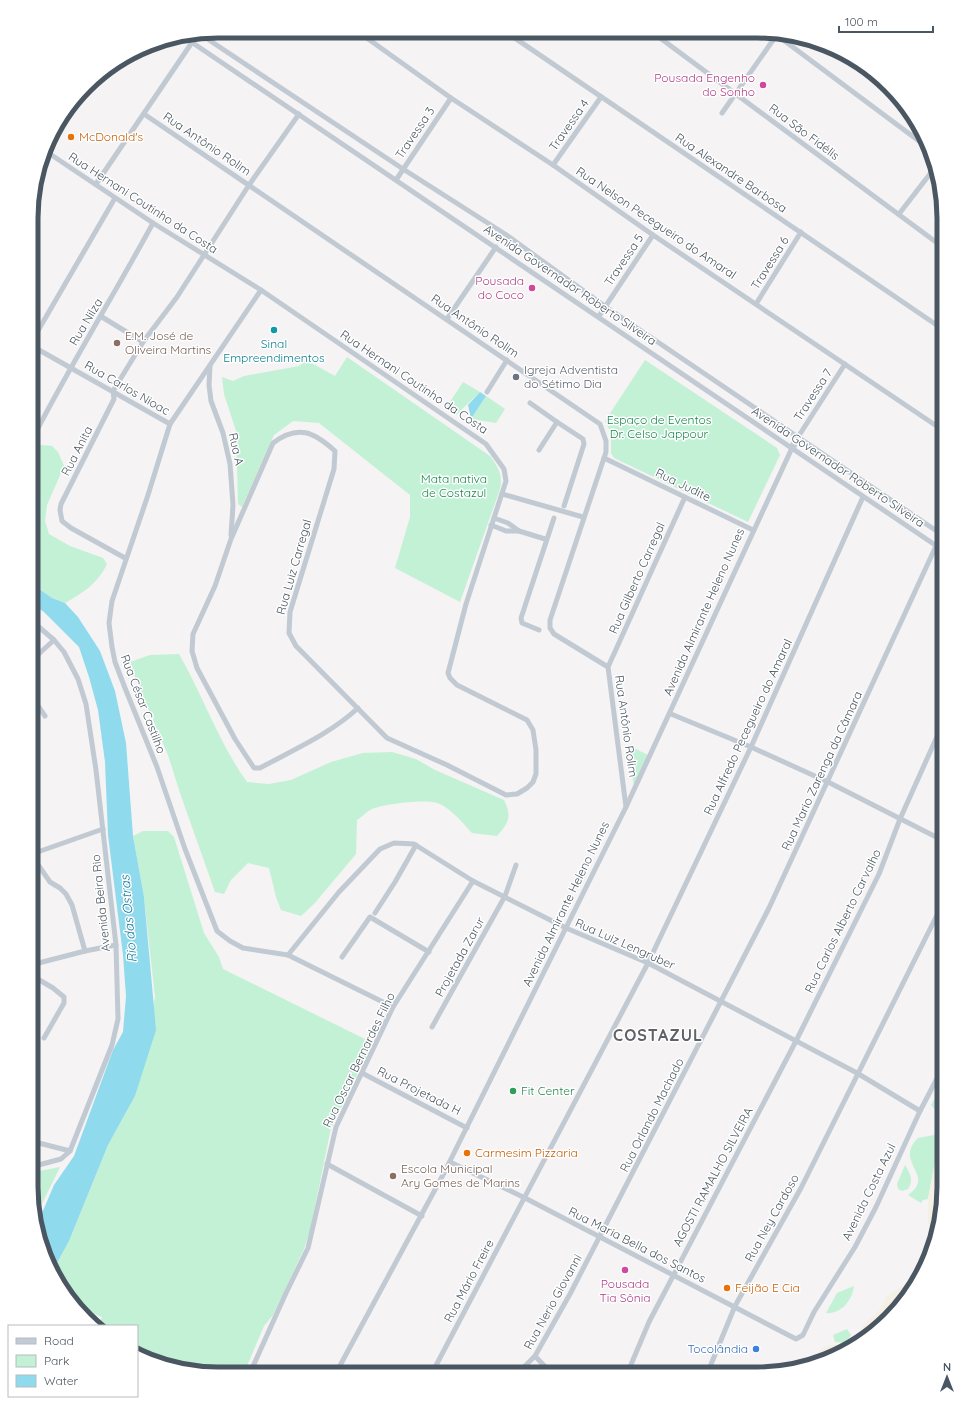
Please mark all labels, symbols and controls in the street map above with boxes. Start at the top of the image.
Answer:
scale bar [839,8,933,34]
text: 100 m [845,14,878,29]
place label: Pousada Engenho do Sonho [654,70,755,99]
marker: Pousada Engenho do Sonho [758,80,768,90]
street label: Travessa 4 [545,96,592,153]
street label: Rua São Fidélis [766,100,843,163]
street label: Travessa 3 [392,104,437,162]
street label: Rua Antônio Rolim [160,109,254,179]
place label: McDonald's [79,129,144,144]
street label: Rua Alexandre Barbosa [673,130,790,216]
marker: McDonald's [66,132,76,142]
street label: Rua Hernani Coutinho da Costa [66,149,221,257]
street label: Rua Nelson Pecegueiro do Amaral [573,163,739,282]
street label: Avenida Governador Roberto Silveira [481,221,660,348]
street label: Travessa 5 [601,231,646,289]
street label: Travessa 6 [747,233,792,292]
place label: Pousada do Coco [475,273,524,302]
marker: Pousada do Coco [527,283,537,293]
street label: Rua Antônio Rolim [428,291,522,361]
street label: Rua Nilza [66,295,105,348]
marker: Sinal Empreendimentos [269,325,279,335]
street label: Rua Hernani Coutinho da Costa [338,326,491,437]
place label: E.M. José de Oliveira Martins [125,328,212,357]
place label: Sinal Empreendimentos [223,336,325,365]
marker: E.M. José de Oliveira Martins [112,338,122,348]
street label: Rua Carlos Nioac [82,357,173,418]
place label: Igreja Adventista do Sétimo Dia [524,362,618,391]
street label: Travessa 7 [790,366,835,424]
marker: Igreja Adventista do Sétimo Dia [511,372,521,382]
street label: Avenida Governador Roberto Silveira [749,403,928,530]
park label: Espaço de Eventos Dr. Celso Jappour [607,412,712,441]
street label: Rua Anita [58,423,95,478]
street label: Rua A [226,431,247,467]
street label: Rua Judite [653,465,713,504]
park label: Mata nativa de Costazul [421,471,487,500]
street label: Rua Luiz Carregal [273,518,314,616]
street label: Rua Gilberto Carregal [605,520,668,636]
street label: Avenida Almirante Heleno Nunes [660,525,748,698]
street label: Rua Alfredo Pecegueiro do Amaral [700,636,795,817]
street label: Rua César Castilho [118,652,169,756]
street label: Rua Antônio Rolim [612,674,641,778]
street label: Rua Mario Zarenga da Câmara [778,689,865,853]
street label: Avenida Almirante Heleno Nunes [519,818,612,989]
street label: Rua Carlos Alberto Carvalho [801,846,884,995]
street label: Avenida Beira Rio [88,854,113,952]
water label: Rio das Ostras [116,874,140,963]
street label: Projetada Zarur [431,914,488,999]
street label: Rua Luiz Lengruber [573,915,678,972]
street label: Rua Oscar Bernardes Filho [319,990,398,1130]
district label: COSTAZUL [613,1025,703,1045]
street label: Rua Orlando Machado [616,1055,687,1174]
street label: Rua Projetada H [375,1063,464,1118]
place label: Fit Center [521,1083,575,1098]
marker: Fit Center [508,1086,518,1096]
street label: AGOSTI RAMALHO SILVEIRA [669,1104,756,1249]
street label: Avenida Costa Azul [839,1141,899,1243]
place label: Carmesim Pizzaria [475,1145,578,1160]
marker: Carmesim Pizzaria [462,1148,472,1158]
place label: Escola Municipal Ary Gomes de Marins [401,1161,520,1190]
marker: Escola Municipal Ary Gomes de Marins [388,1171,398,1181]
street label: Rua Ney Cardoso [741,1171,802,1264]
street label: Rua Maria Bella dos Santos [566,1203,709,1286]
street label: Rua Mário Freire [440,1237,497,1325]
street label: Rua Nerio Giovanni [520,1251,585,1352]
marker: Pousada Tia Sônia [620,1265,630,1275]
place label: Pousada Tia Sônia [599,1276,651,1305]
place label: Feijão E Cia [735,1280,800,1295]
marker: Feijão E Cia [722,1283,732,1293]
legend [8,1325,138,1397]
text: Road [44,1333,74,1348]
place label: Tocolândia [687,1341,748,1356]
marker: Tocolândia [751,1344,761,1354]
text: Park [44,1353,69,1368]
north arrow [927,1357,967,1397]
text: N [943,1360,951,1374]
text: Water [44,1373,79,1388]

